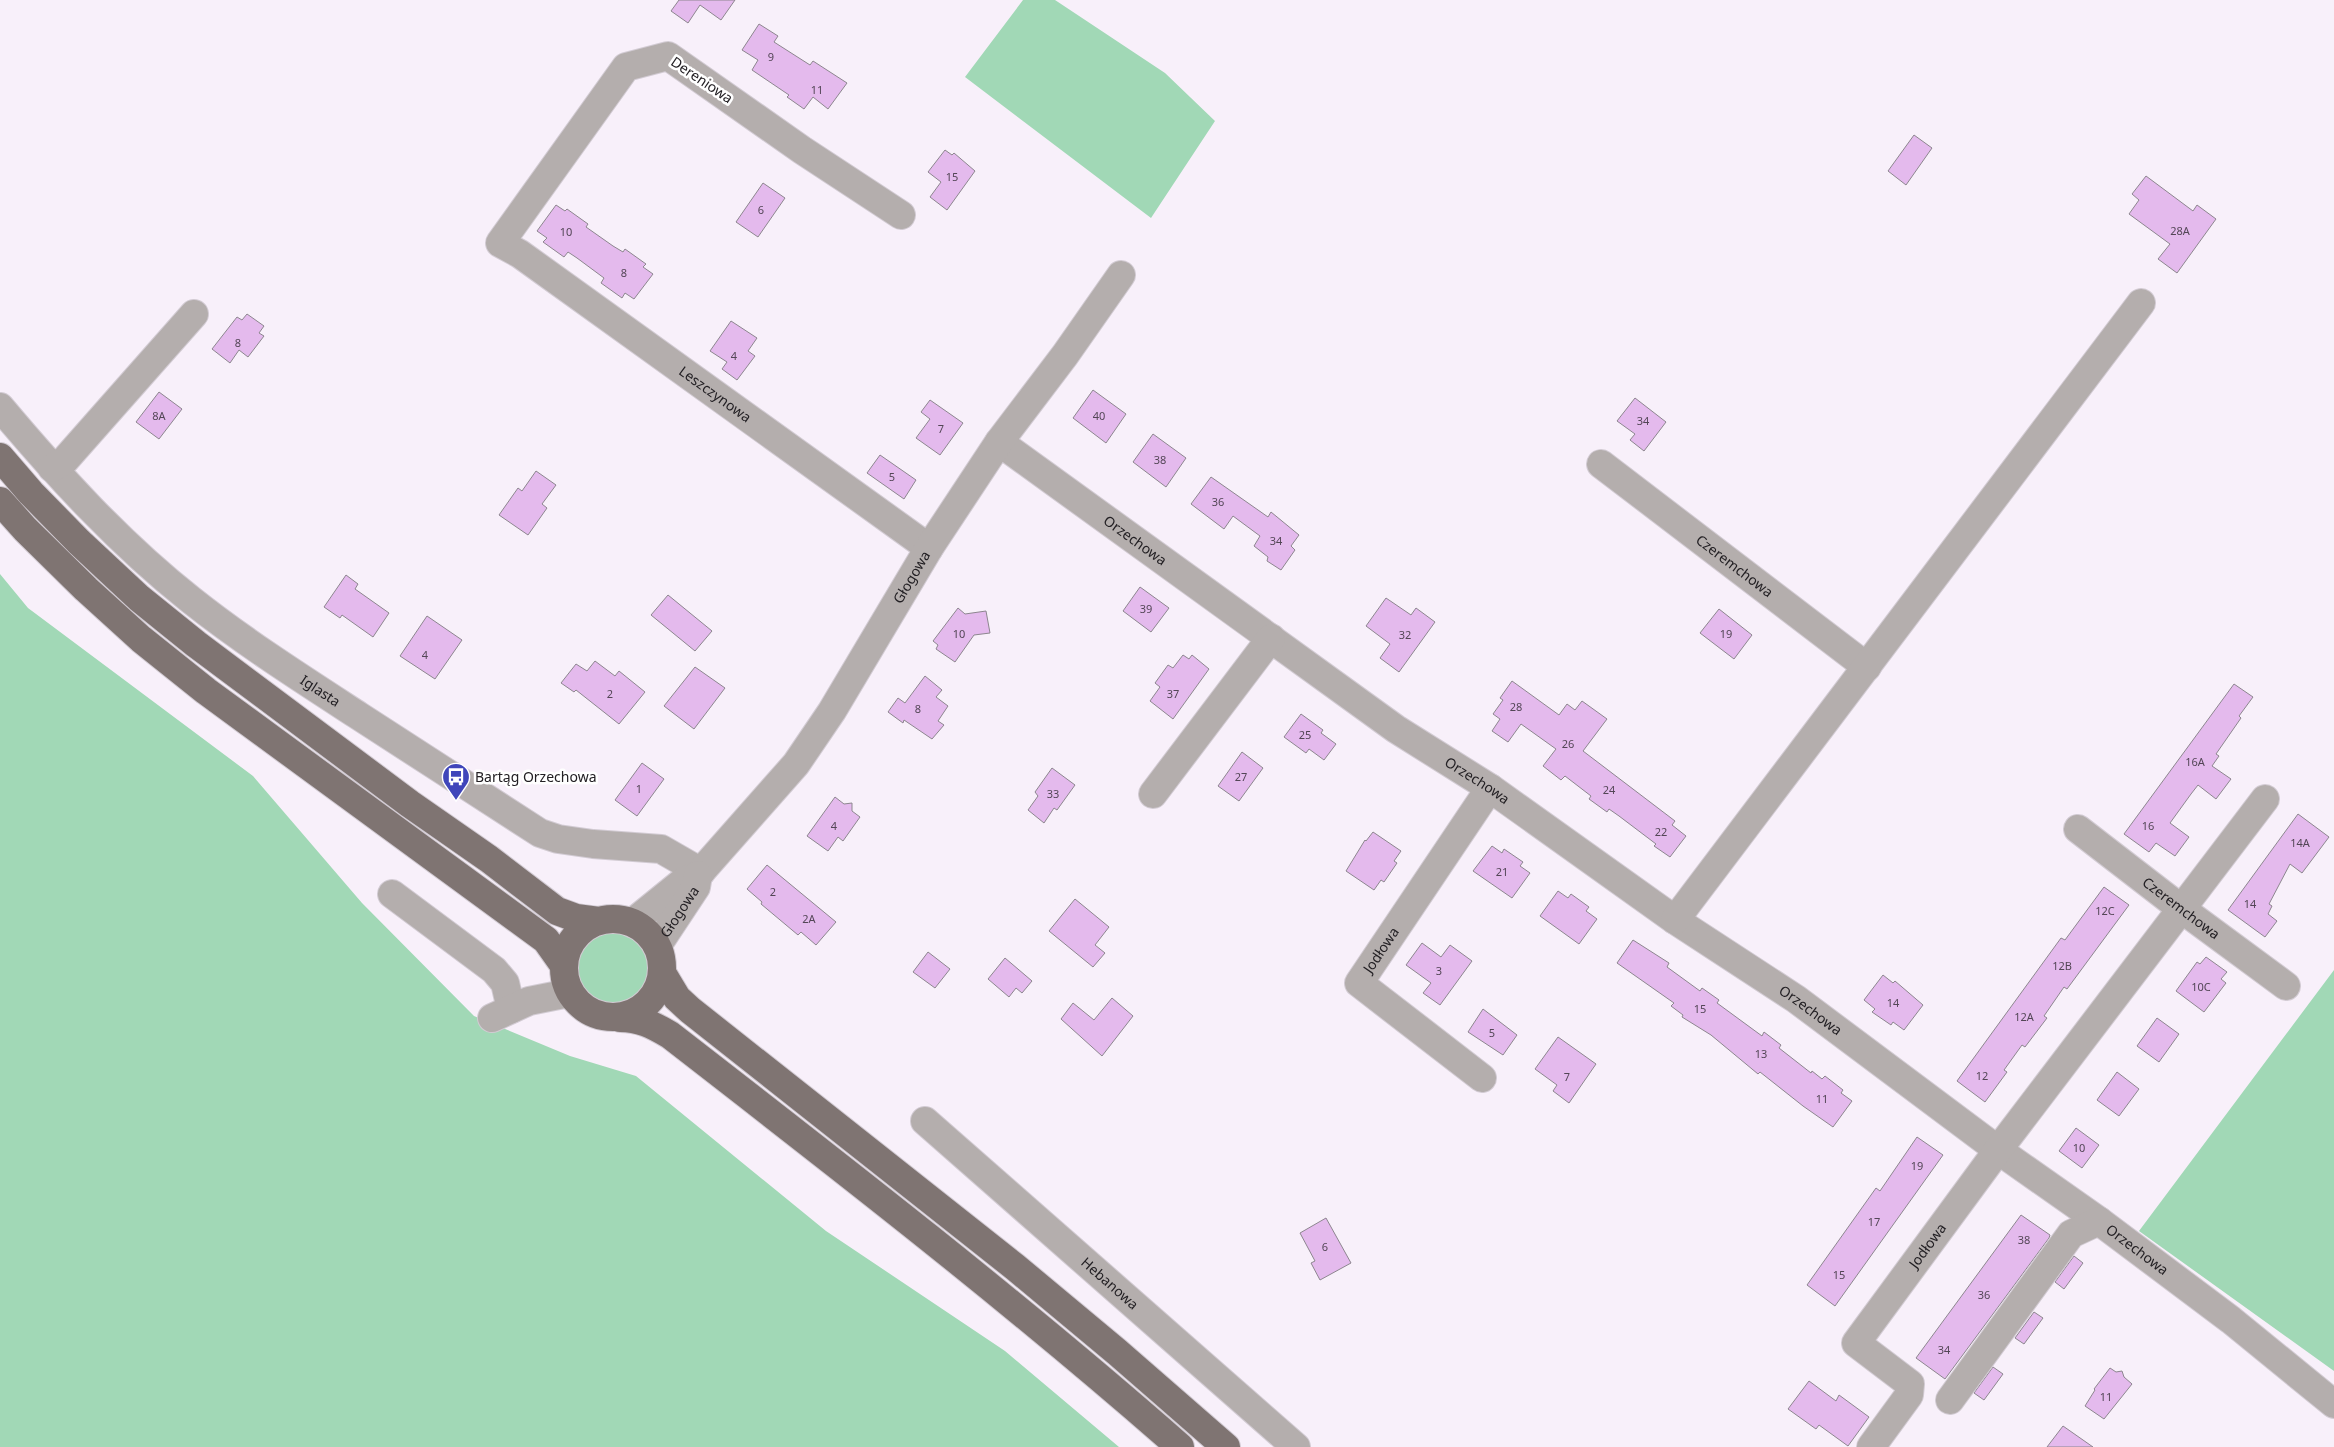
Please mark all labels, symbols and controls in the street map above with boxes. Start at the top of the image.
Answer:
house number: 9 [768,49,774,64]
street label: Dereniowa [668,52,737,107]
house number: 11 [811,82,823,97]
house number: 15 [946,169,958,184]
house number: 6 [758,202,764,217]
house number: 28A [2170,223,2191,238]
house number: 10 [560,224,572,239]
house number: 8 [621,265,627,280]
house number: 8 [235,335,241,350]
house number: 4 [731,348,738,363]
street label: Leszczynowa [675,361,755,426]
house number: 8A [152,408,167,423]
house number: 40 [1093,408,1105,423]
house number: 34 [1637,413,1650,428]
house number: 7 [938,421,944,436]
house number: 38 [1154,452,1166,467]
house number: 5 [889,469,895,484]
house number: 36 [1212,494,1224,509]
street label: Orzechowa [1100,511,1171,569]
street label: Czeremchowa [1692,530,1777,601]
house number: 34 [1270,533,1283,548]
street label: Głogowa [888,547,934,607]
house number: 39 [1140,601,1152,616]
house number: 10 [953,626,965,641]
house number: 19 [1720,626,1732,641]
house number: 32 [1399,627,1411,642]
house number: 4 [422,647,429,662]
street label: Iglasta [297,670,344,711]
house number: 2 [607,686,613,701]
house number: 37 [1167,686,1179,701]
house number: 28 [1510,699,1522,714]
house number: 8 [915,701,921,716]
house number: 25 [1299,727,1311,742]
house number: 26 [1562,736,1574,751]
street label: Orzechowa [1441,752,1514,808]
house number: 16A [2185,754,2206,769]
bus stop icon: Bartąg Orzechowa [441,762,471,801]
place label: Bartąg Orzechowa [475,767,597,786]
house number: 27 [1235,769,1247,784]
house number: 1 [636,781,642,796]
house number: 24 [1603,782,1616,797]
house number: 33 [1047,786,1059,801]
house number: 4 [831,818,838,833]
house number: 16 [2142,818,2154,833]
house number: 22 [1655,824,1667,839]
house number: 14A [2290,835,2311,850]
house number: 21 [1496,864,1508,879]
street label: Czeremchowa [2139,872,2224,943]
street label: Głogowa [655,882,703,941]
house number: 2 [770,884,776,899]
house number: 14 [2244,896,2257,911]
house number: 12C [2095,903,2115,918]
house number: 2A [802,911,817,926]
street label: Jodłowa [1357,923,1403,978]
house number: 12B [2052,958,2072,973]
house number: 3 [1436,963,1442,978]
house number: 10C [2191,979,2211,994]
street label: Orzechowa [1776,981,1846,1039]
house number: 14 [1887,995,1900,1010]
house number: 15 [1694,1001,1706,1016]
house number: 12A [2014,1009,2035,1024]
house number: 5 [1489,1025,1495,1040]
house number: 13 [1755,1046,1767,1061]
house number: 12 [1976,1068,1988,1083]
house number: 7 [1564,1069,1570,1084]
house number: 11 [1816,1091,1828,1106]
house number: 10 [2073,1140,2085,1155]
house number: 19 [1911,1158,1923,1173]
house number: 17 [1868,1214,1880,1229]
street label: Jodłowa [1903,1219,1950,1273]
street label: Orzechowa [2102,1220,2173,1279]
house number: 38 [2018,1232,2030,1247]
house number: 6 [1322,1239,1328,1254]
street label: Hebanowa [1077,1253,1143,1313]
house number: 15 [1833,1267,1845,1282]
house number: 36 [1978,1287,1990,1302]
house number: 34 [1938,1342,1951,1357]
house number: 11 [2100,1389,2112,1404]

